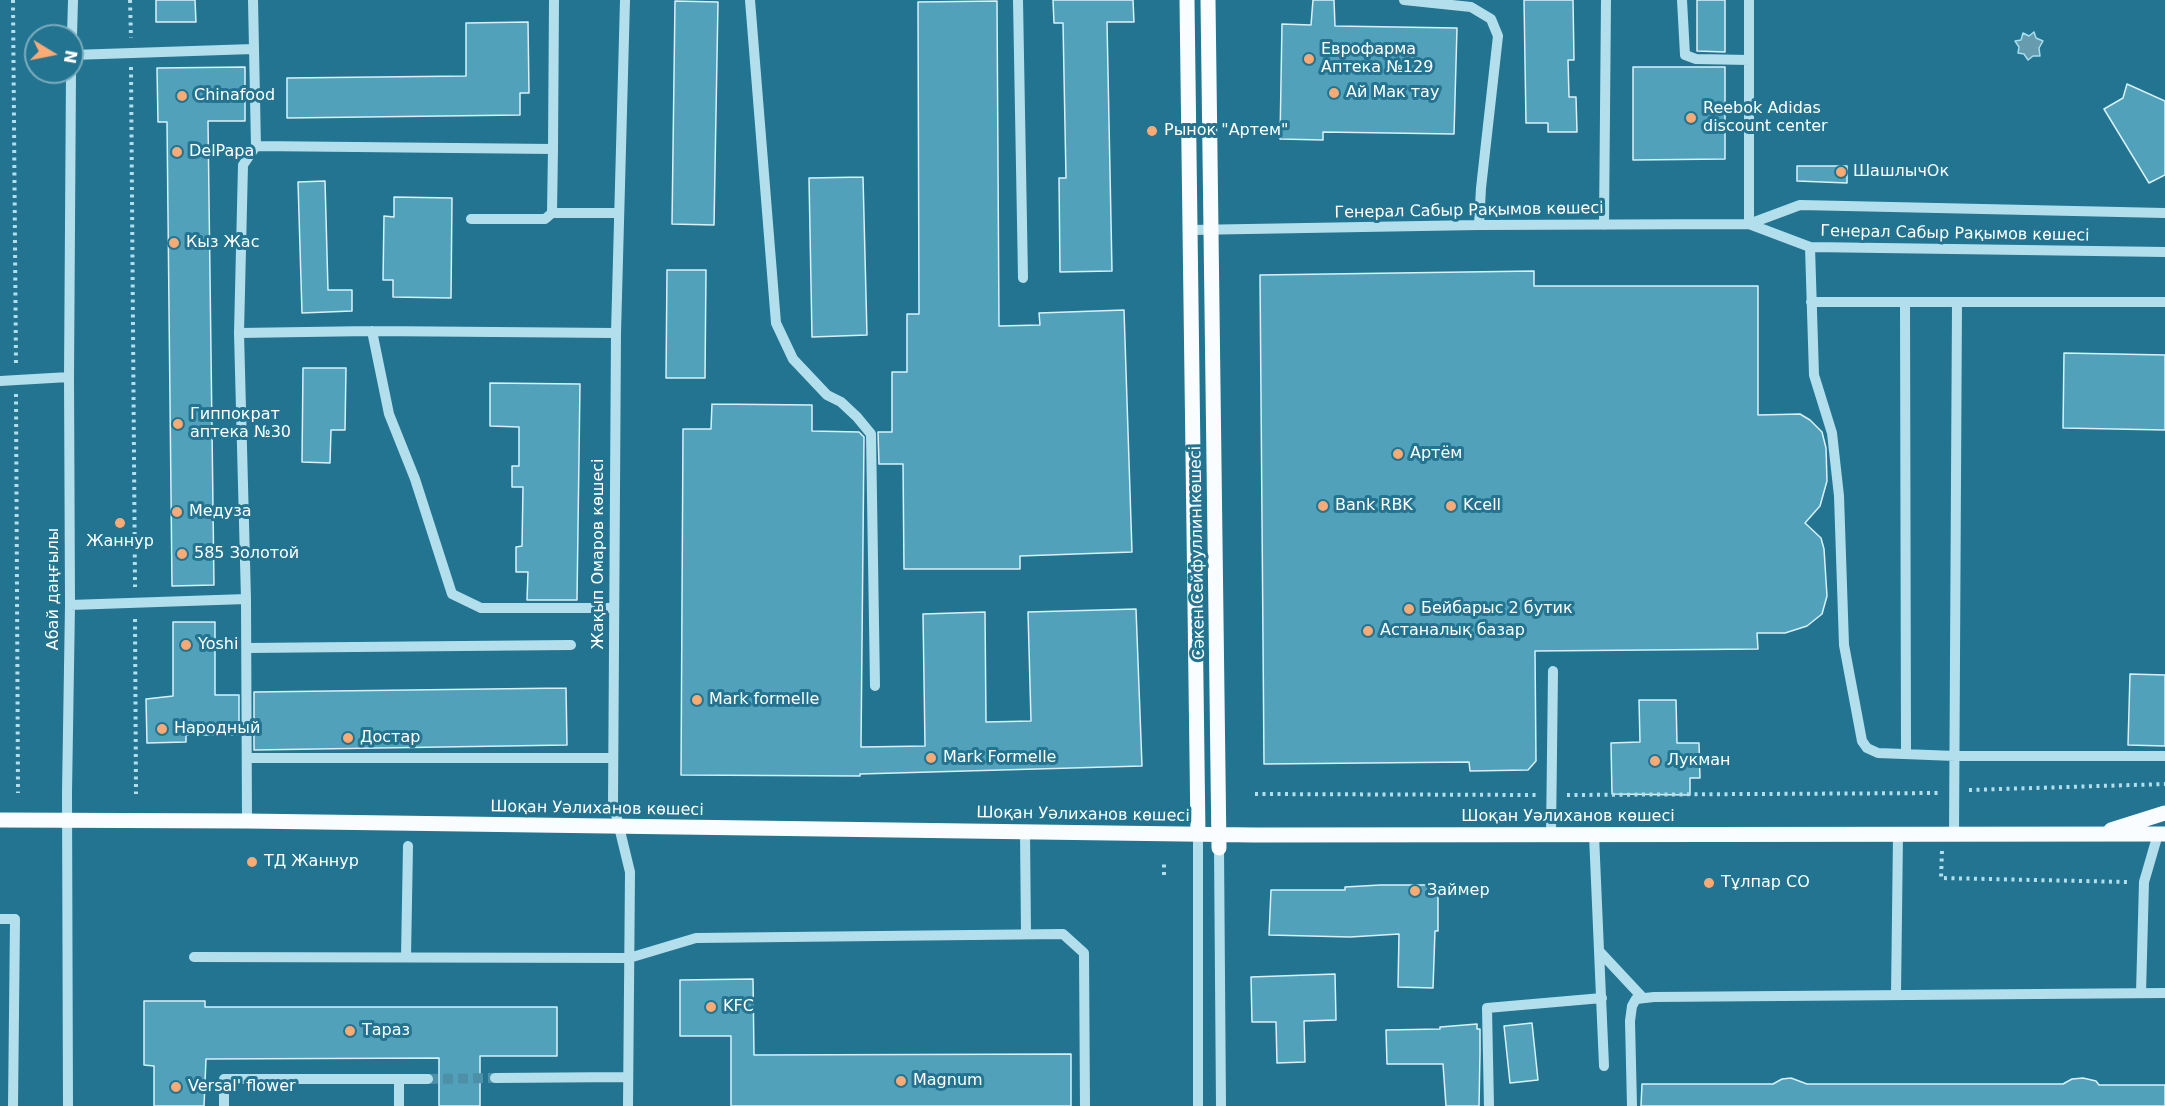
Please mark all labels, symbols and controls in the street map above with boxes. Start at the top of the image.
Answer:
north arrow [24,24,84,84]
place label: Еврофарма Аптека №129 [1321,40,1433,78]
text: N [60,49,81,65]
marker: Еврофарма Аптека №129 [1302,52,1316,66]
place label: Ай Мак тау [1346,83,1439,103]
place label: Chinafood [194,86,275,106]
marker: Ай Мак тау [1327,86,1341,100]
marker: Chinafood [175,89,189,103]
place label: Reebok Adidas discount center [1703,99,1828,137]
marker: Reebok Adidas discount center [1684,111,1698,125]
place label: Рынок "Артем" [1164,121,1288,141]
marker: Рынок "Артем" [1145,124,1159,138]
place label: DelPapa [189,142,254,162]
marker: DelPapa [170,145,184,159]
place label: ШашлычОк [1853,162,1949,182]
marker: ШашлычОк [1834,165,1848,179]
street label: Генерал Сабыр Рақымов көшесі [1334,199,1604,223]
street label: Генерал Сабыр Рақымов көшесі [1820,222,2090,246]
place label: Кыз Жас [186,233,259,253]
marker: Кыз Жас [167,236,181,250]
place label: Гиппократ аптека №30 [190,405,291,443]
marker: Гиппократ аптека №30 [171,417,185,431]
place label: Артём [1410,444,1462,464]
street label: Сәкен Сейфуллин көшесі [1187,446,1209,660]
marker: Артём [1391,447,1405,461]
street label: Жақып Омаров көшесі [589,459,609,649]
place label: Bank RBK [1335,496,1413,516]
place label: Kcell [1463,496,1501,516]
marker: Bank RBK [1316,499,1330,513]
marker: Kcell [1444,499,1458,513]
place label: Медуза [189,502,251,522]
marker: Медуза [170,505,184,519]
marker: Жаннур [113,516,127,530]
street label: Абай даңғылы [44,528,64,650]
place label: Жаннур [86,532,154,552]
place label: 585 Золотой [194,544,299,564]
marker: 585 Золотой [175,547,189,561]
place label: Бейбарыс 2 бутик [1421,599,1573,619]
marker: Бейбарыс 2 бутик [1402,602,1416,616]
place label: Астаналық базар [1380,621,1525,641]
marker: Астаналық базар [1361,624,1375,638]
place label: Yoshi [198,635,238,655]
marker: Yoshi [179,638,193,652]
place label: Mark formelle [709,690,819,710]
marker: Mark formelle [690,693,704,707]
place label: Народный [174,719,260,739]
marker: Народный [155,722,169,736]
place label: Достар [360,728,420,748]
marker: Достар [341,731,355,745]
place label: Mark Formelle [943,748,1056,768]
marker: Mark Formelle [924,751,938,765]
place label: Лукман [1667,751,1730,771]
marker: Лукман [1648,754,1662,768]
street label: Шоқан Уәлиханов көшесі [490,798,704,820]
street label: Шоқан Уәлиханов көшесі [976,804,1190,826]
street label: Шоқан Уәлиханов көшесі [1461,807,1675,827]
place label: ТД Жаннур [264,852,359,872]
marker: ТД Жаннур [245,855,259,869]
place label: Тұлпар СО [1721,873,1810,893]
marker: Тұлпар СО [1702,876,1716,890]
place label: Займер [1427,881,1490,901]
marker: Займер [1408,884,1422,898]
place label: KFC [723,997,754,1017]
marker: KFC [704,1000,718,1014]
place label: Тараз [362,1021,410,1041]
marker: Тараз [343,1024,357,1038]
place label: Magnum [913,1071,983,1091]
marker: Magnum [894,1074,908,1088]
place label: Versal' flower [188,1077,296,1097]
marker: Versal' flower [169,1080,183,1094]

